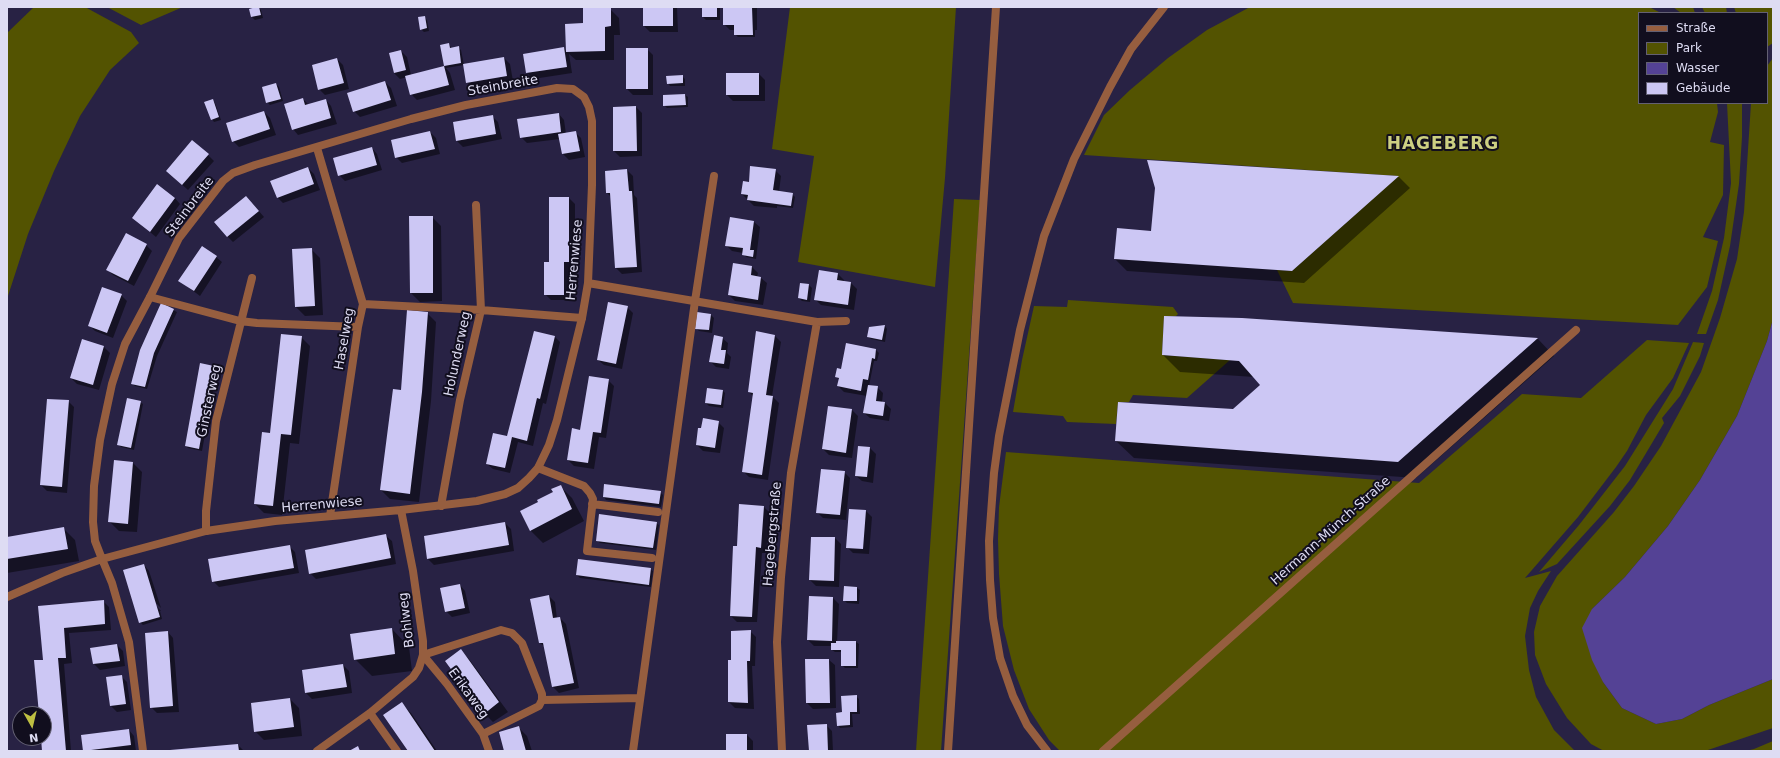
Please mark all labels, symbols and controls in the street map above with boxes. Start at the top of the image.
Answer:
legend [1638,12,1768,104]
text: Straße [1676,21,1716,35]
text: Park [1676,41,1702,55]
text: Wasser [1676,61,1719,75]
street label: Steinbreite [467,72,539,100]
text: Gebäude [1676,81,1730,95]
district label: HAGEBERG [1387,135,1499,155]
street label: Steinbreite [162,174,218,240]
street label: Herrenwiese [564,219,586,301]
street label: Haselweg [332,307,358,371]
street label: Holunderweg [441,310,475,398]
street label: Ginsterweg [195,363,225,439]
street label: Hermann-Münch-Straße [1268,473,1394,589]
street label: Hagebergstraße [761,481,785,587]
street label: Herrenwiese [281,494,363,516]
street label: Bohlweg [396,591,418,649]
street label: Erikaweg [444,665,492,723]
north arrow [12,706,52,746]
text: N [28,730,39,744]

